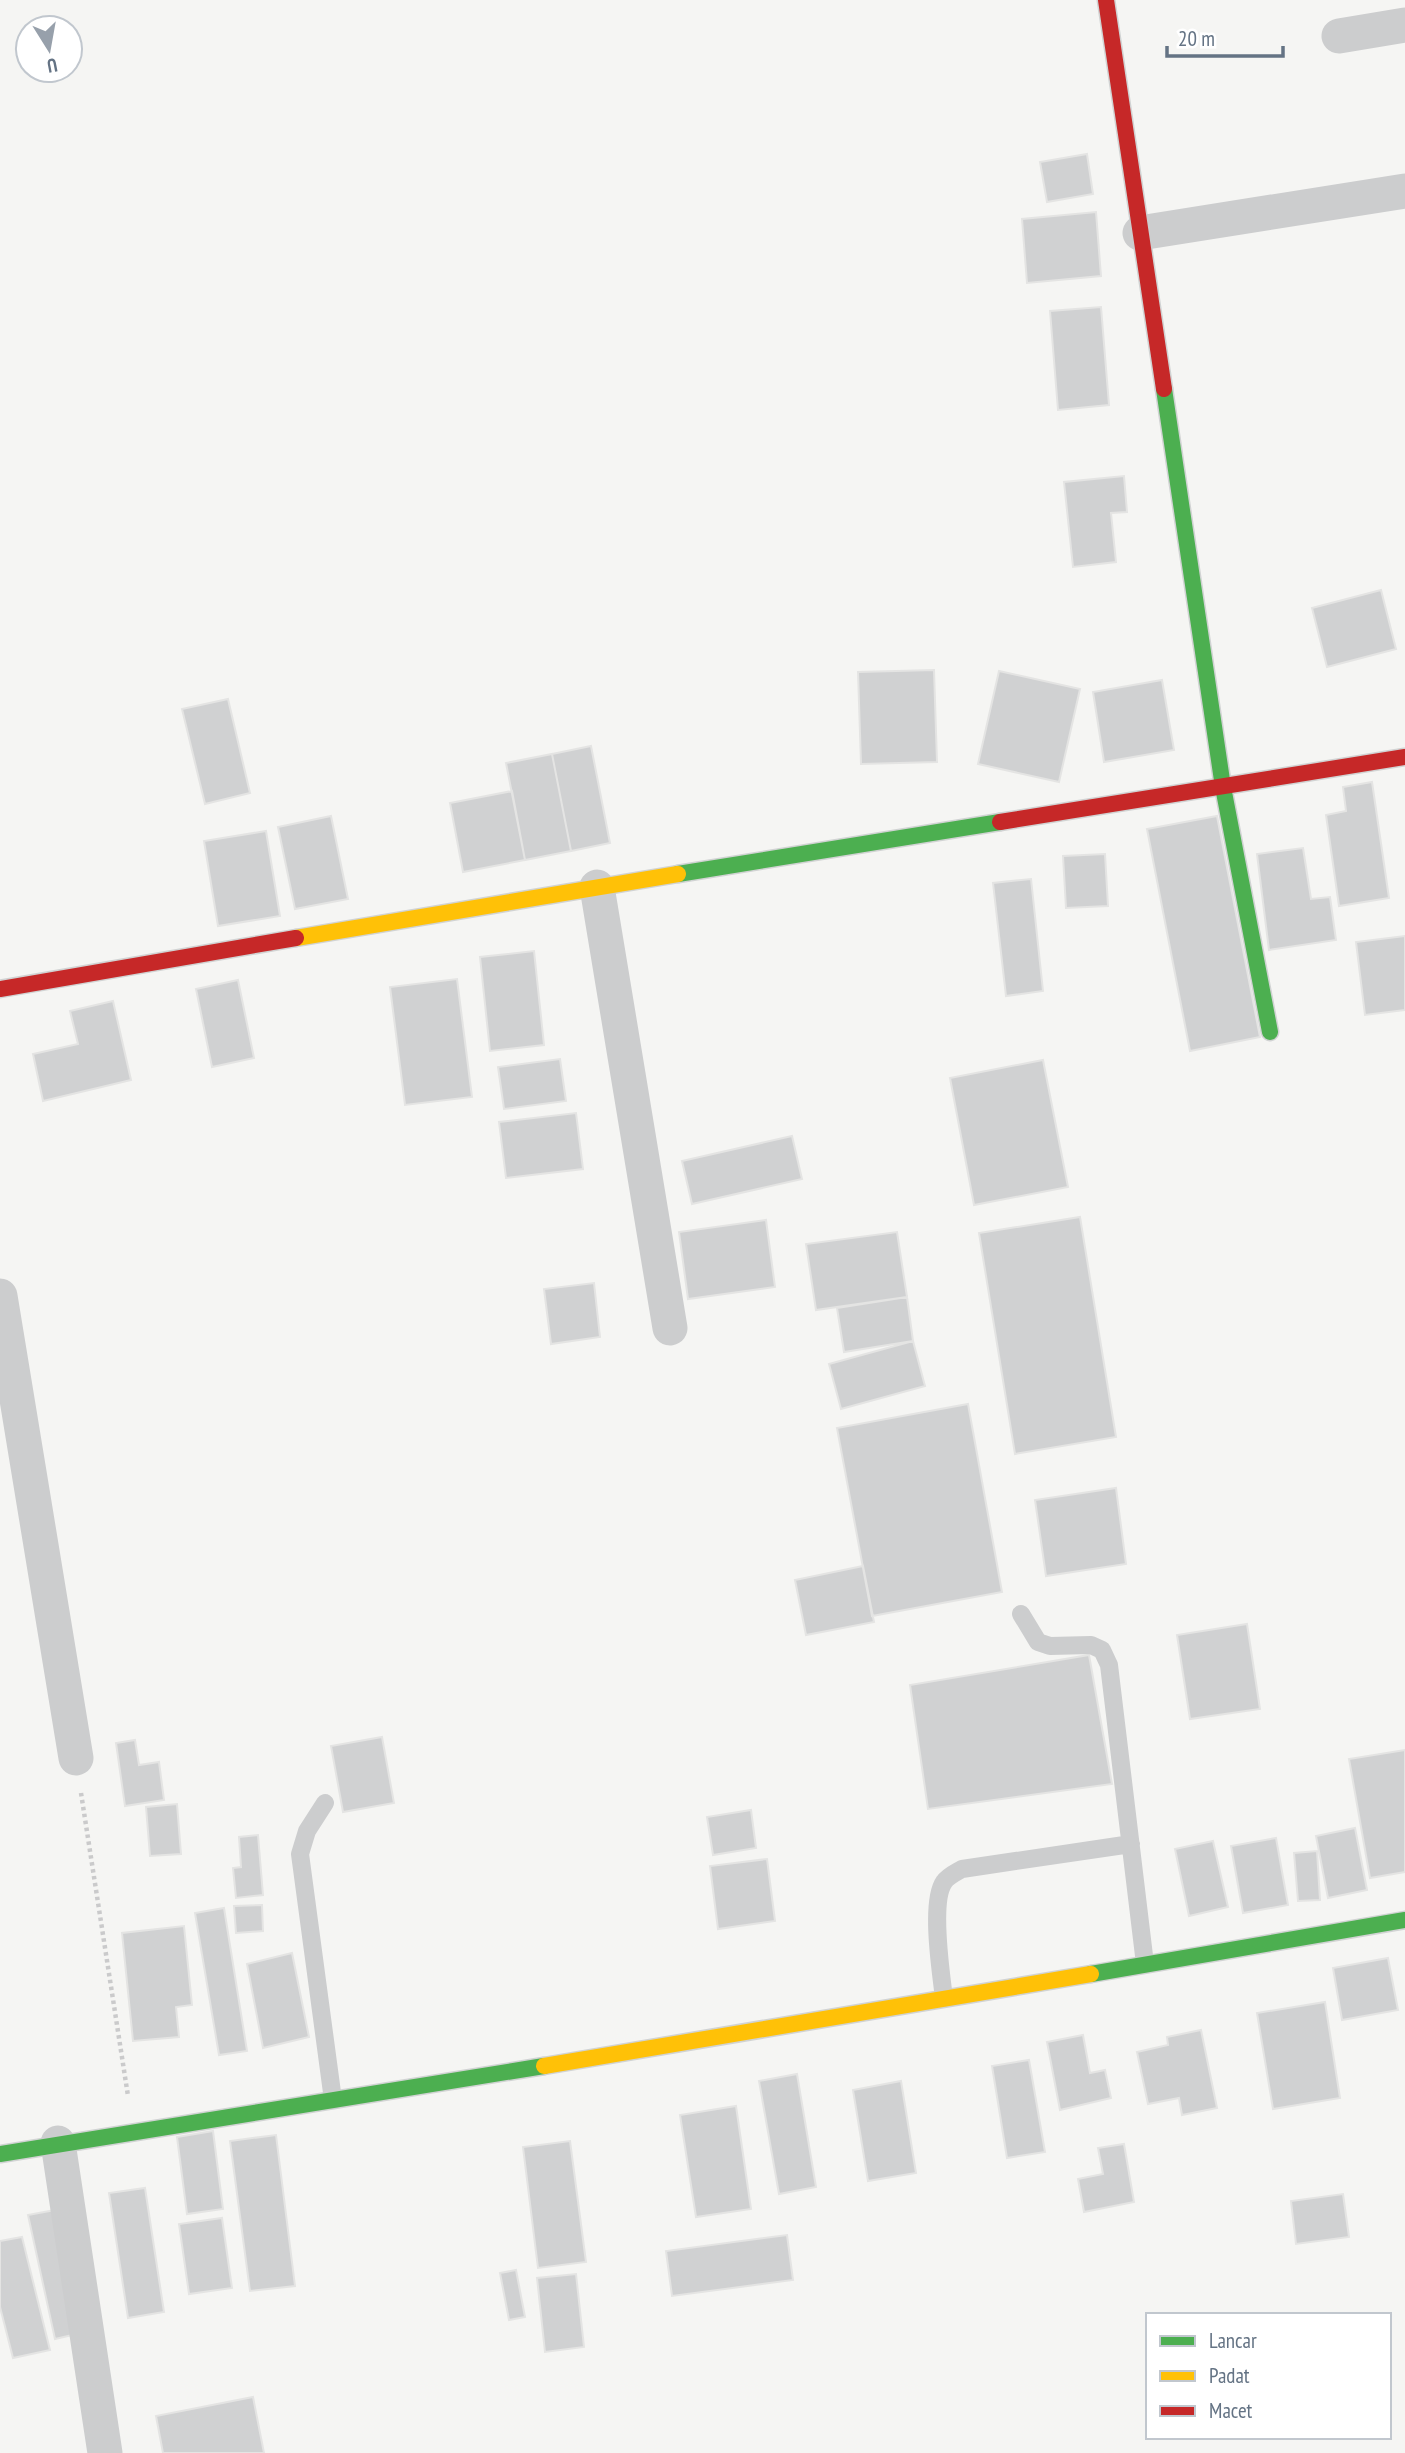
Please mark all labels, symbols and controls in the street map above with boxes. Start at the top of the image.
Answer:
north arrow [14,14,84,84]
scale bar [1167,14,1282,58]
text: 20 m [1178,25,1215,52]
text: U [45,53,59,78]
legend [1146,2313,1391,2439]
text: Lancar [1209,2327,1257,2354]
text: Padat [1209,2362,1250,2389]
text: Macet [1209,2397,1253,2424]

